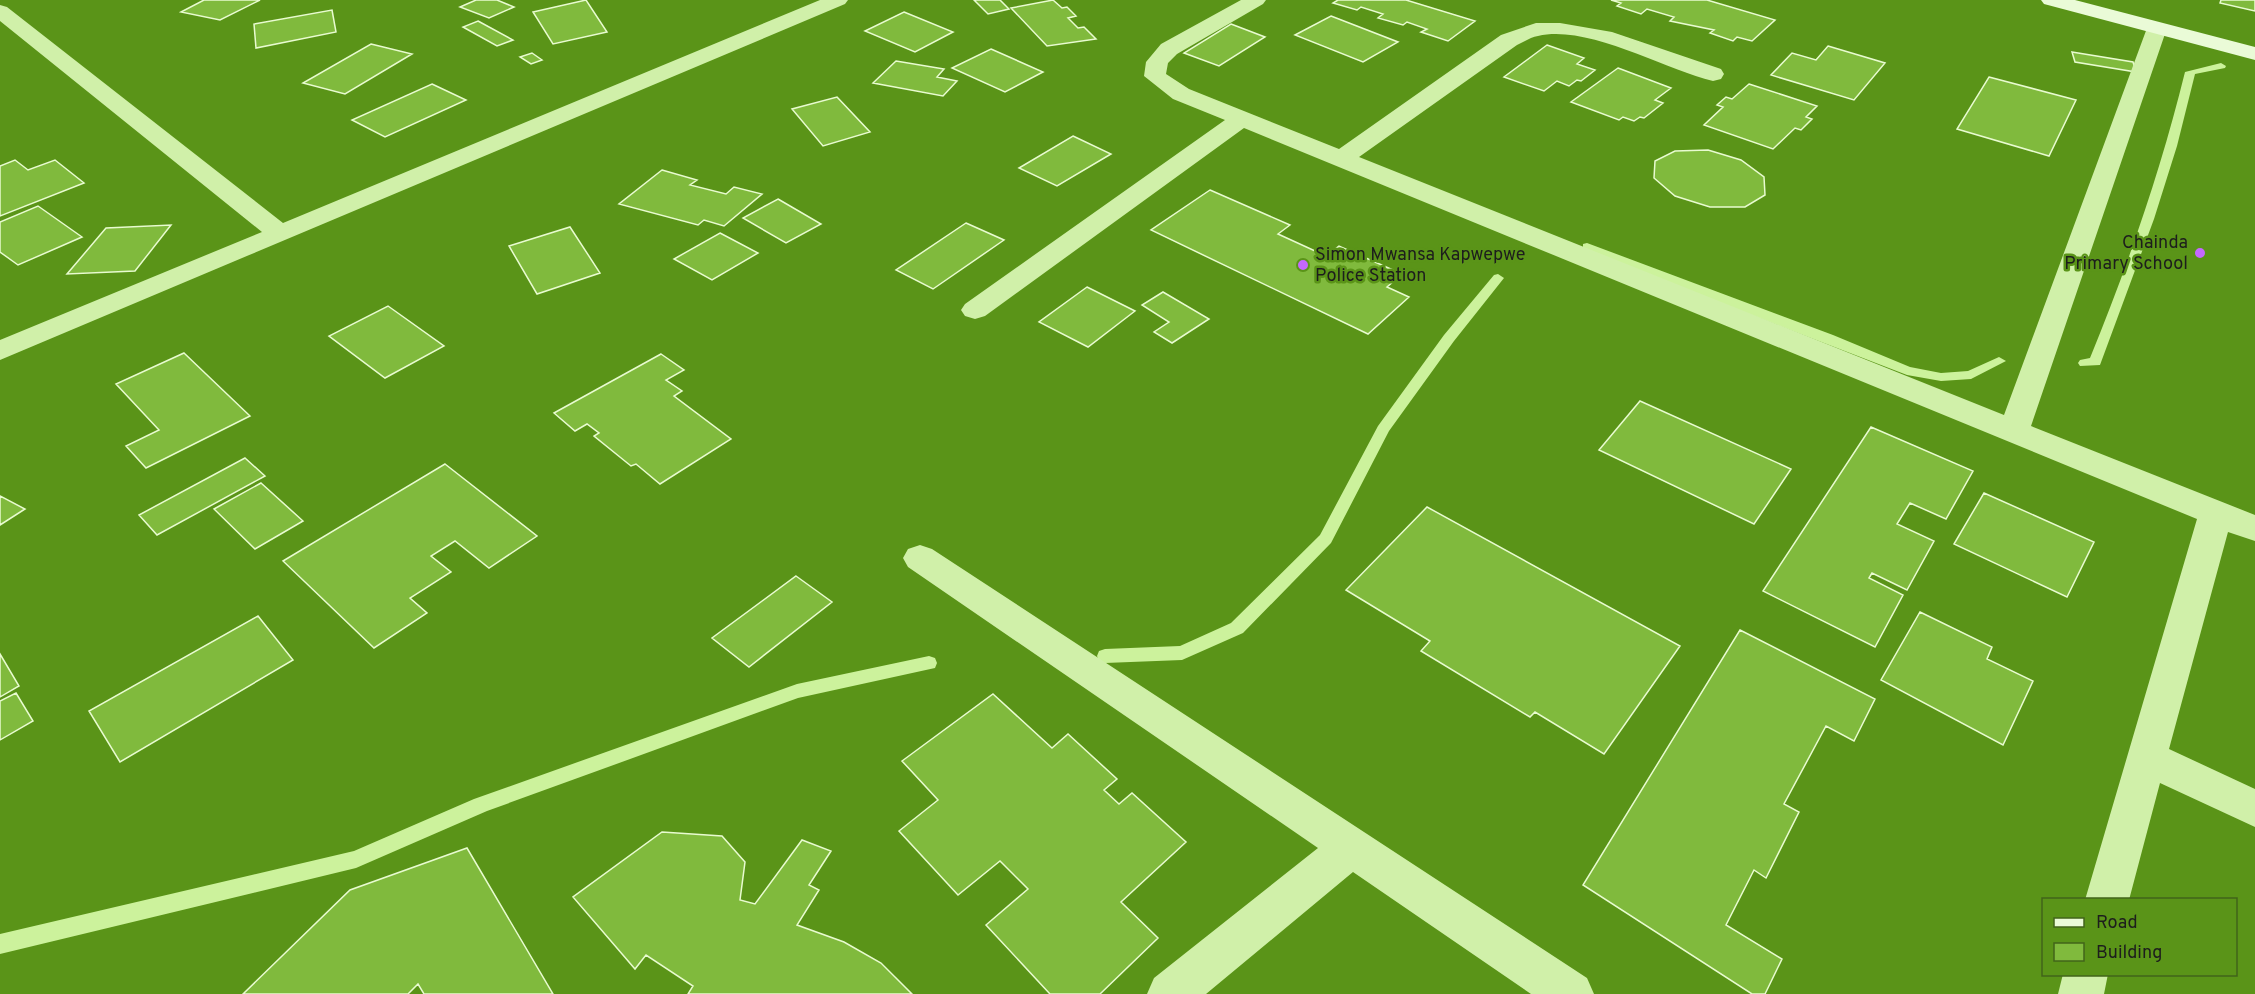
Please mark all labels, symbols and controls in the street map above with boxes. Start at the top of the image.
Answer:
place label: Chainda Primary School [2064,232,2188,276]
place label: Simon Mwansa Kapwepwe Police Station [1315,244,1525,288]
marker: Chainda Primary School [2193,246,2207,260]
marker: Simon Mwansa Kapwepwe Police Station [1296,258,1310,272]
legend [2042,898,2237,976]
text: Road [2096,912,2138,935]
text: Building [2096,942,2162,965]

